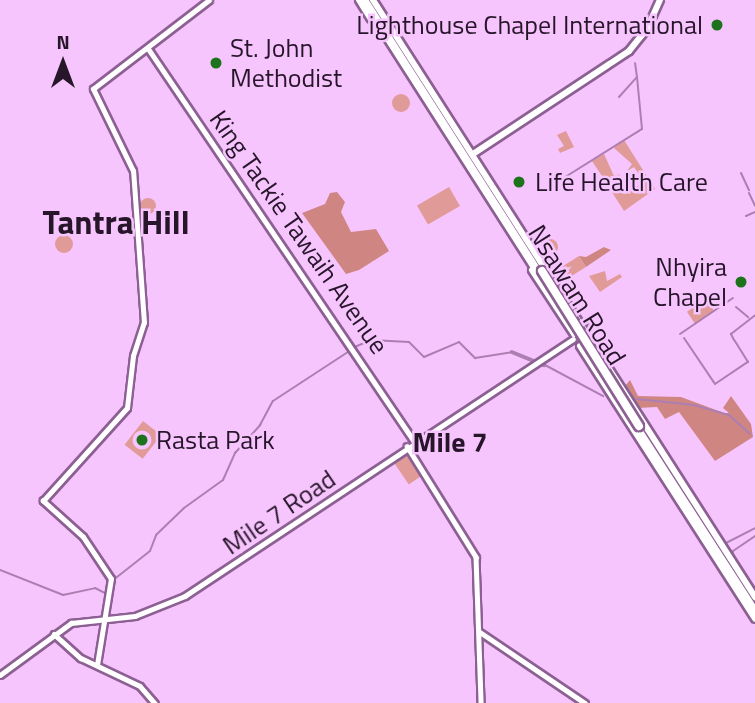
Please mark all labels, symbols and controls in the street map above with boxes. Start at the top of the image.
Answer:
place label: Lighthouse Chapel International [356,9,703,41]
marker: Lighthouse Chapel International [709,17,725,33]
text: N [56,27,70,56]
north arrow [28,28,98,98]
place label: St. John Methodist [230,32,342,94]
marker: St. John Methodist [208,55,224,71]
street label: King Tackie Tawaih Avenue [203,104,395,360]
place label: Life Health Care [535,166,708,198]
marker: Life Health Care [509,172,529,192]
district label: Tantra Hill [42,203,190,243]
street label: Nsawam Road [522,219,632,371]
place label: Nhyira Chapel [653,251,727,312]
marker: Nhyira Chapel [733,274,749,290]
place label: Rasta Park [156,424,275,456]
district label: Mile 7 [413,425,487,459]
marker: Rasta Park [134,432,150,448]
street label: Mile 7 Road [217,463,341,561]

